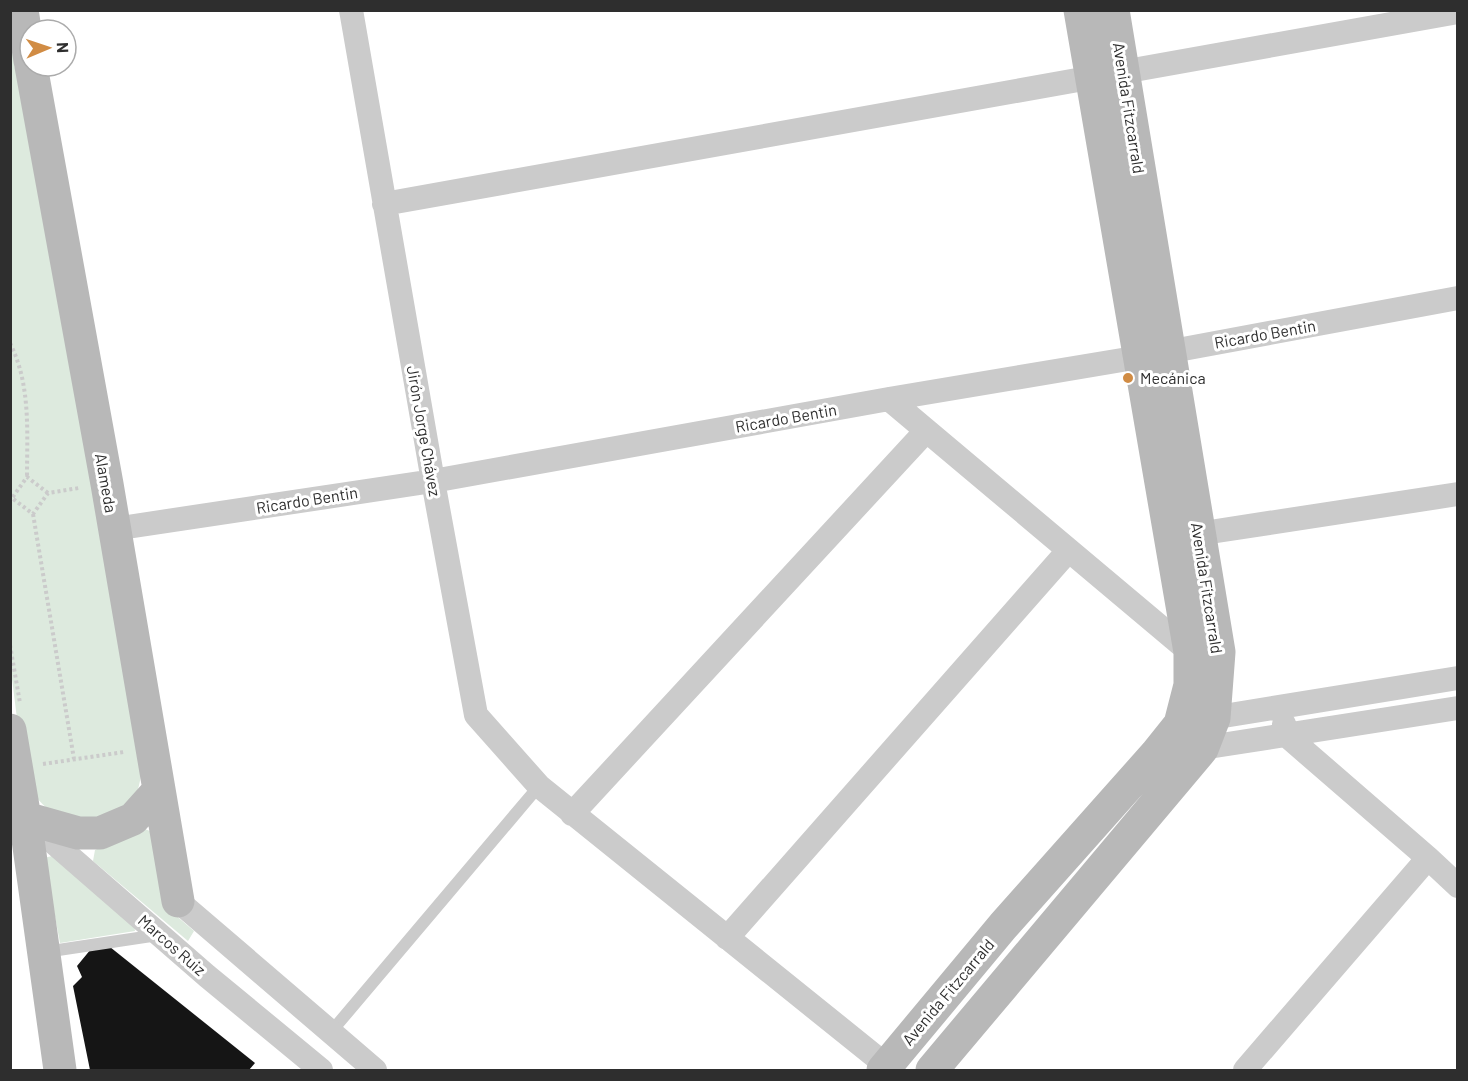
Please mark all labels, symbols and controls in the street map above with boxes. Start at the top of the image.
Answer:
north arrow [18,18,78,78]
street label: Avenida Fitzcarrald [1110,41,1149,175]
text: N [54,42,73,53]
street label: Ricardo Bentin [1213,315,1317,352]
street label: Jirón Jorge Chávez [404,364,445,498]
place label: Mecánica [1140,368,1206,387]
marker: Mecánica [1121,371,1135,385]
street label: Ricardo Bentin [734,399,838,436]
street label: Alameda [92,452,121,514]
street label: Ricardo Bentin [255,482,359,517]
street label: Avenida Fitzcarrald [1188,521,1227,655]
street label: Marcos Ruiz [135,910,210,979]
street label: Avenida Fitzcarrald [898,935,998,1049]

